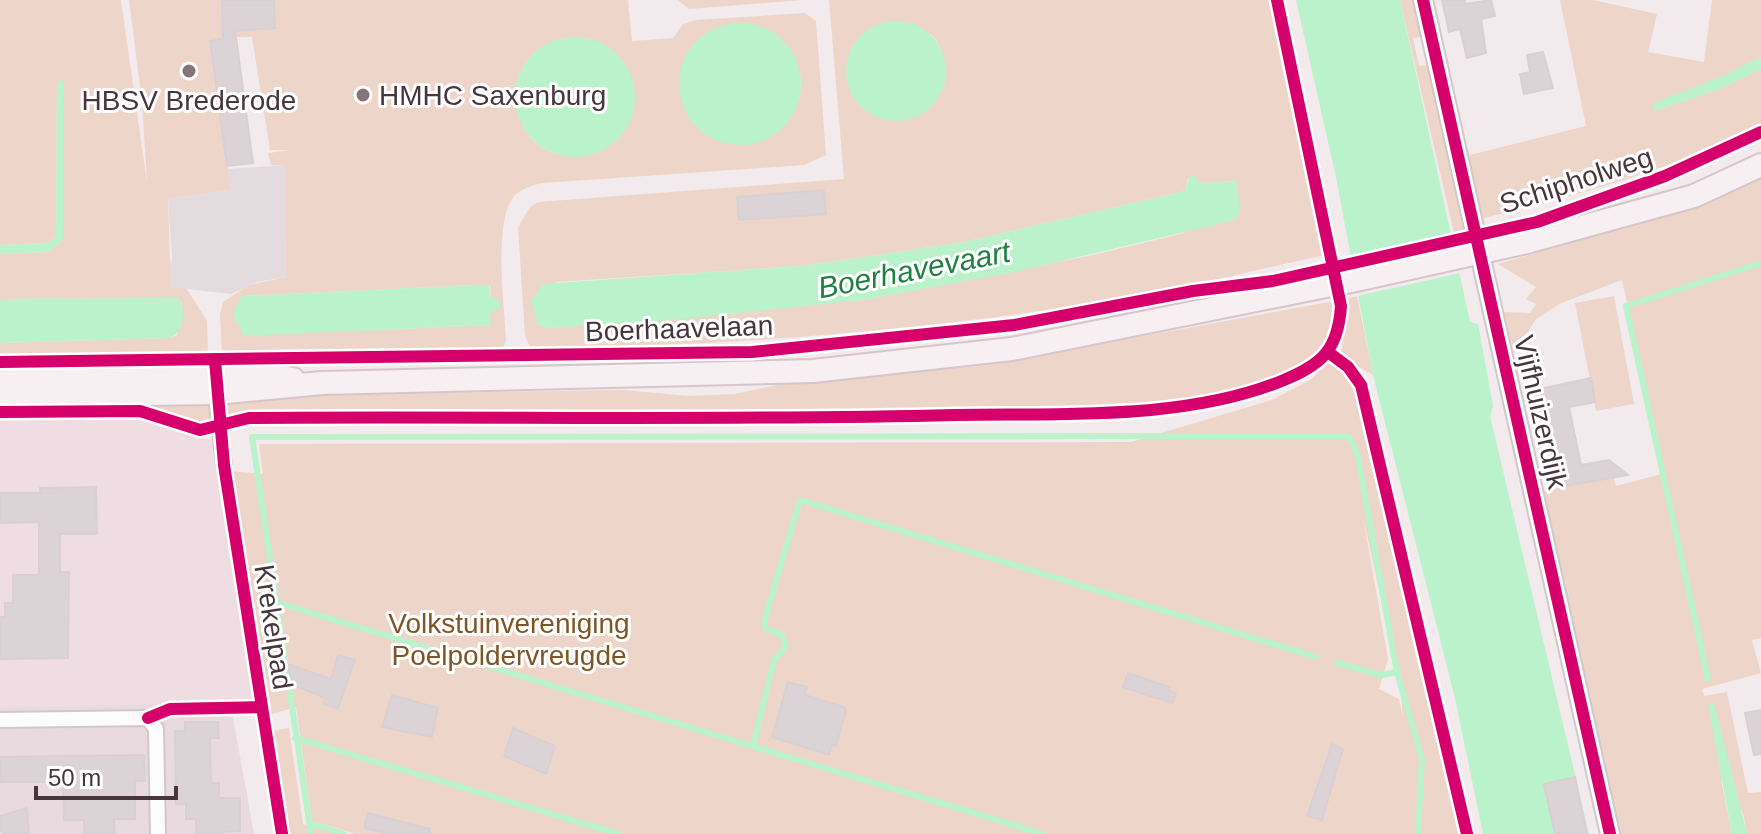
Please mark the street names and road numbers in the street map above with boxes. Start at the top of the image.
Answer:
street label: Schipholweg [1496,141,1656,220]
street label: Boerhaavelaan [584,310,774,347]
street label: Vijfhuizerdijk [1508,332,1573,493]
street label: Krekelpad [248,562,299,692]

